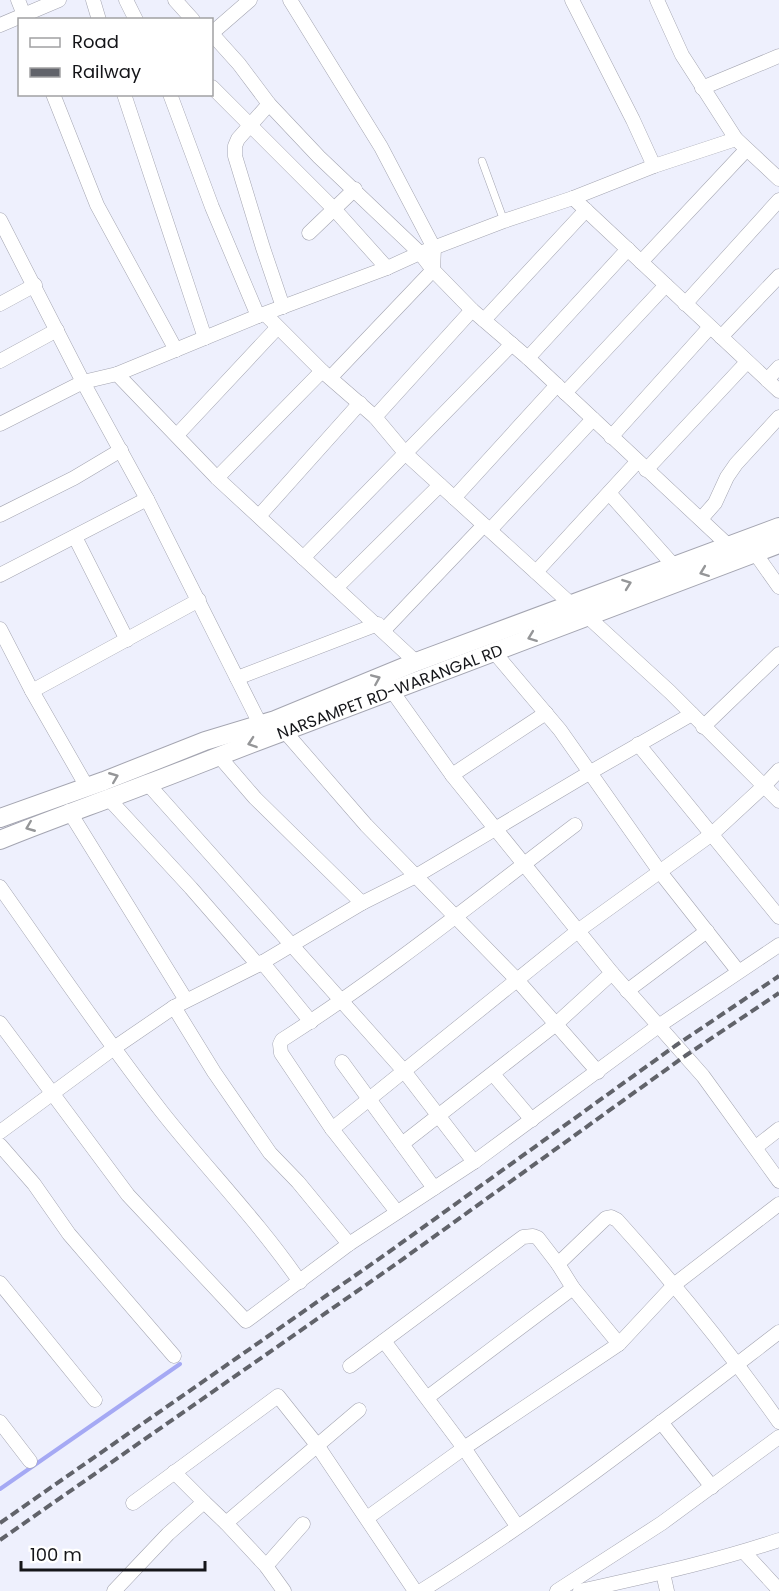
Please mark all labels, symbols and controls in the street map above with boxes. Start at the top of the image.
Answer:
legend [18,18,213,96]
text: Road [72,29,119,54]
text: Railway [72,59,141,84]
one-way arrow [700,564,710,577]
one-way arrow [621,579,632,592]
one-way arrow [527,630,538,642]
street label: NARSAMPET RD-WARANGAL RD [274,639,506,745]
one-way arrow [369,674,380,686]
one-way arrow [247,736,257,749]
one-way arrow [108,772,119,784]
one-way arrow [25,820,36,832]
scale bar [21,1534,206,1572]
text: 100 m [30,1542,82,1567]

